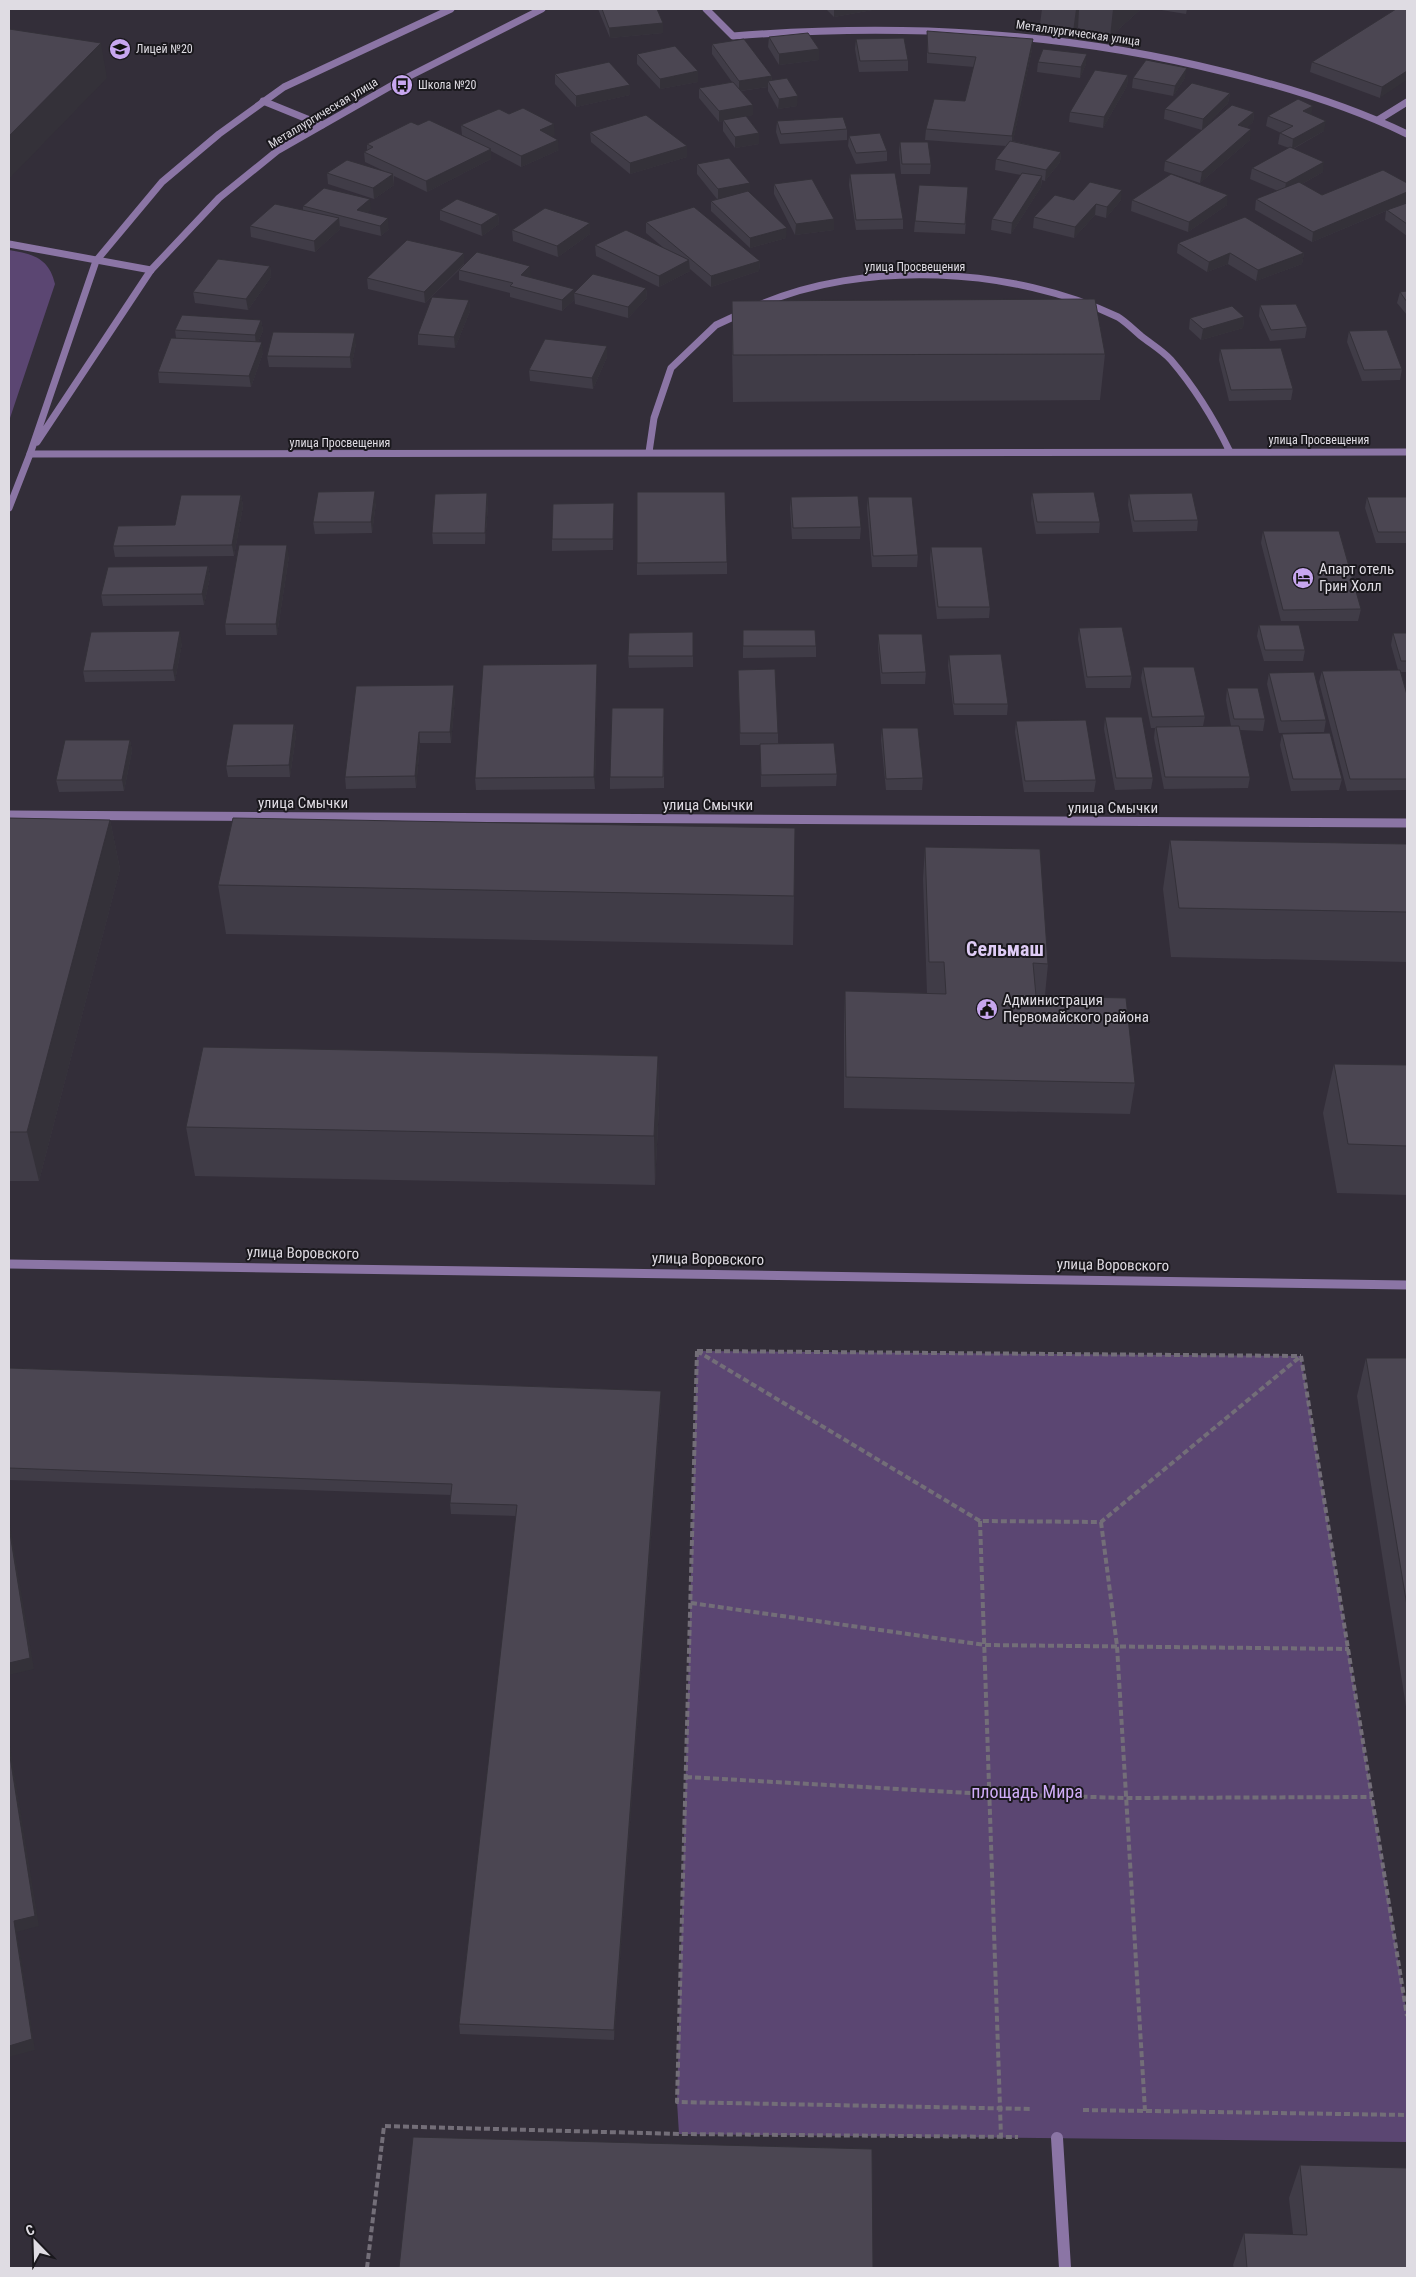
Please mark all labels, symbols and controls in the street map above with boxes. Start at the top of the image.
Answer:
street label: Металлургическая улица [1015,17,1141,49]
school or university icon: Лицей №20 [108,37,132,61]
place label: Лицей №20 [136,42,193,56]
bus stop icon: Школа №20 [390,73,414,97]
street label: Металлургическая улица [266,75,380,151]
place label: Школа №20 [418,78,477,92]
street label: улица Просвещения [865,260,965,274]
street label: улица Просвещения [1269,433,1369,447]
street label: улица Просвещения [290,436,390,450]
place label: Апарт отель Грин Холл [1319,560,1394,595]
hotel icon: Апарт отель Грин Холл [1291,566,1315,590]
street label: улица Смычки [258,794,348,812]
street label: улица Смычки [663,796,753,814]
street label: улица Смычки [1068,799,1158,817]
district label: Сельмаш [966,937,1044,961]
place label: Администрация Первомайского района [1003,991,1149,1026]
public building icon: Администрация Первомайского района [975,997,999,1021]
street label: улица Воровского [247,1243,359,1263]
street label: улица Воровского [652,1249,764,1269]
street label: улица Воровского [1057,1255,1169,1275]
park label: площадь Мира [971,1781,1083,1802]
north arrow [10,2217,60,2267]
text: С [23,2221,37,2239]

